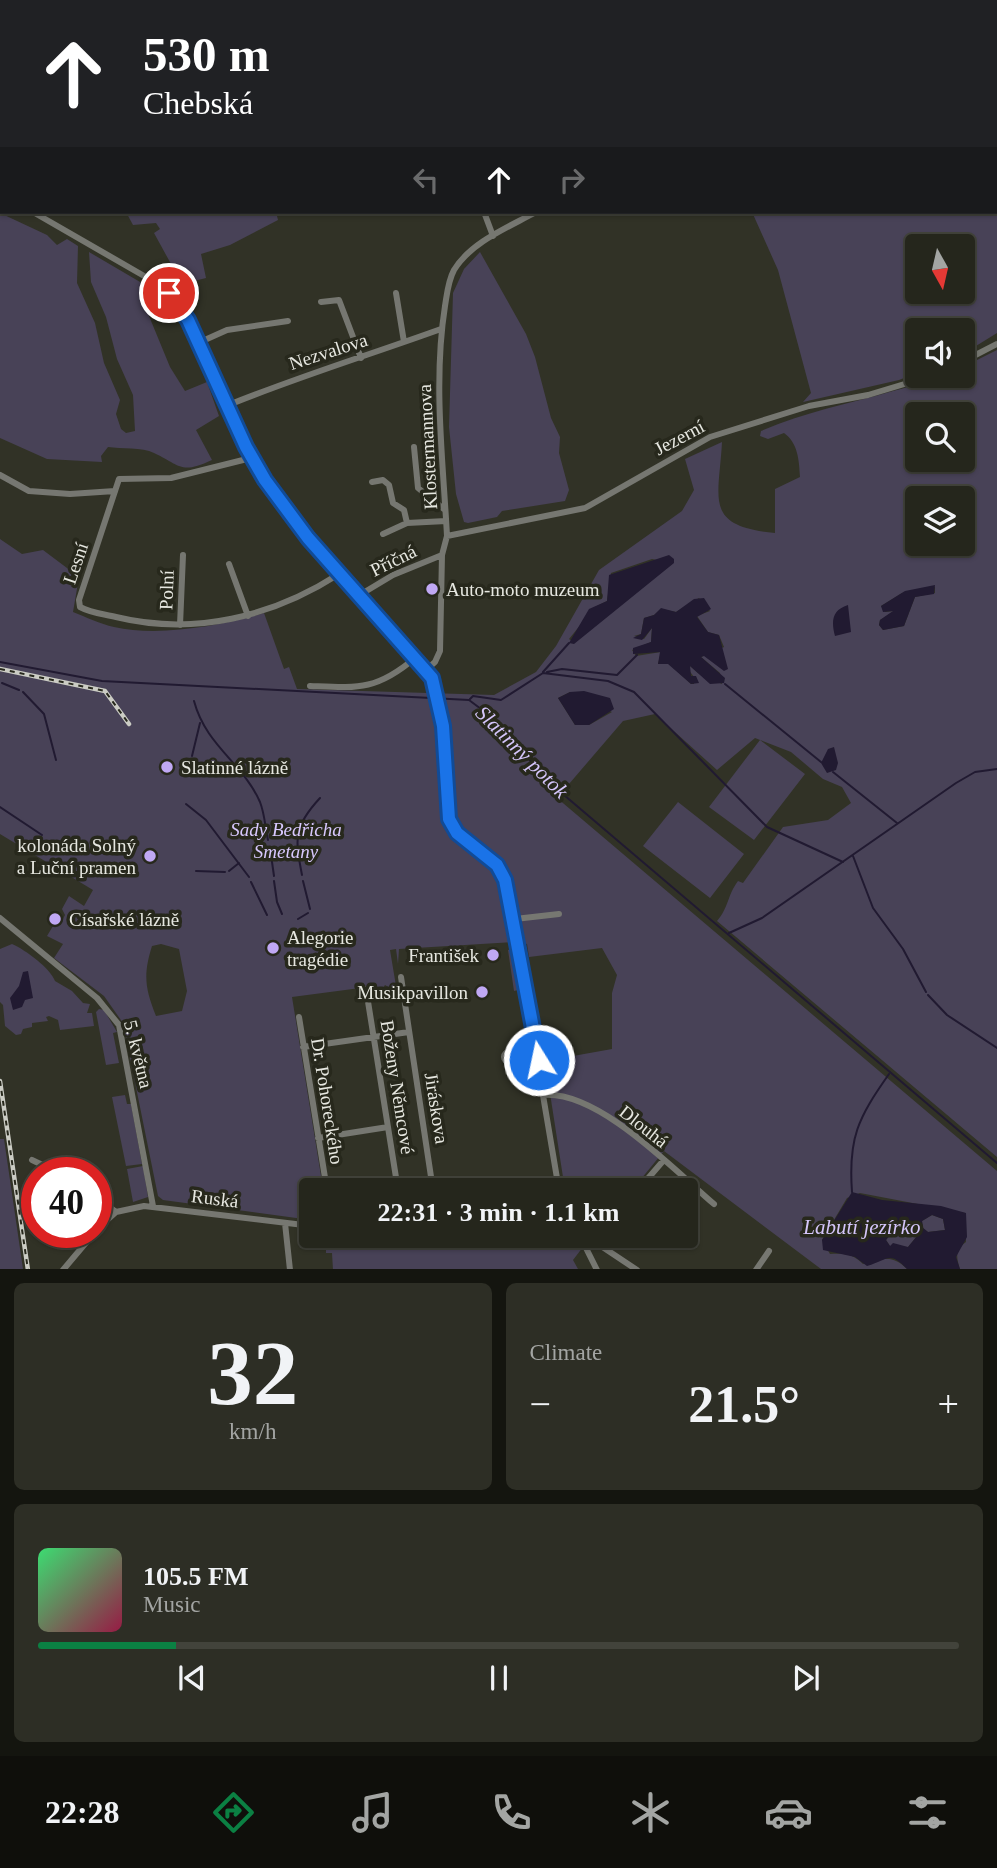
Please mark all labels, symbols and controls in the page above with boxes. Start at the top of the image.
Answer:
text: 530 m [143,27,270,82]
icon: ahead [28,28,119,119]
text: Chebská [143,85,253,121]
icon: left [407,161,445,199]
icon: ahead [480,161,518,199]
icon: right [553,161,591,199]
north arrow [905,234,975,304]
map controls [905,234,975,556]
pin [139,263,199,323]
icon: arrive [150,274,188,312]
button: sound [905,318,975,388]
street label: Nezvalova [286,329,371,374]
street label: Klostermannova [414,383,441,510]
button: search [905,402,975,472]
street label: Jezerní [651,415,709,459]
button: layers [905,486,975,556]
street label: Lesní [59,539,93,587]
street label: Příčná [367,540,420,581]
street label: Polní [155,569,178,610]
place label: Auto-moto muzeum [446,579,600,600]
marker: Auto-moto muzeum [424,581,440,597]
water label: Slatinný potok [471,701,574,804]
place label: Slatinné lázně [181,757,288,778]
marker: Slatinné lázně [159,759,175,775]
park label: Sady Bedřicha Smetany [230,819,342,862]
place label: kolonáda Solný a Luční pramen [17,835,136,878]
marker: kolonáda Solný a Luční pramen [142,848,158,864]
place label: Císařské lázně [69,909,179,930]
marker: Císařské lázně [47,911,63,927]
place label: Alegorie tragédie [287,927,353,970]
marker: Alegorie tragédie [265,940,281,956]
place label: František [408,945,479,966]
marker: František [485,947,501,963]
place label: Musikpavillon [357,982,468,1003]
marker: Musikpavillon [474,984,490,1000]
street label: 5. května [120,1018,157,1091]
street label: Boženy Němcové [377,1018,418,1156]
position arrow [502,1023,576,1097]
street label: Dr. Pohoreckého [307,1036,348,1166]
street label: Jiráskova [421,1071,453,1146]
street label: Dlouhá [615,1101,673,1152]
speed limit sign: 40 [21,1157,112,1248]
street label: Ruská [190,1185,240,1212]
text: 22:31 · 3 min · 1.1 km [378,1198,619,1227]
water label: Labutí jezírko [802,1215,921,1239]
text: 32 [207,1323,298,1424]
text: Climate [530,1340,602,1365]
text: 21.5° [688,1376,800,1433]
text: − [530,1383,551,1425]
text: + [938,1383,959,1425]
text: km/h [229,1419,276,1444]
text: 105.5 FM [143,1562,248,1591]
text: Music [143,1592,201,1617]
icon: previous [173,1659,211,1697]
icon: pause [480,1659,518,1697]
icon: next [787,1659,825,1697]
icon: directions [209,1788,258,1837]
icon: music [348,1788,397,1837]
icon: phone [487,1788,536,1837]
icon: climate [626,1788,675,1837]
icon: car [764,1788,813,1837]
icon: filters [903,1788,952,1837]
text: 22:28 [45,1794,120,1830]

